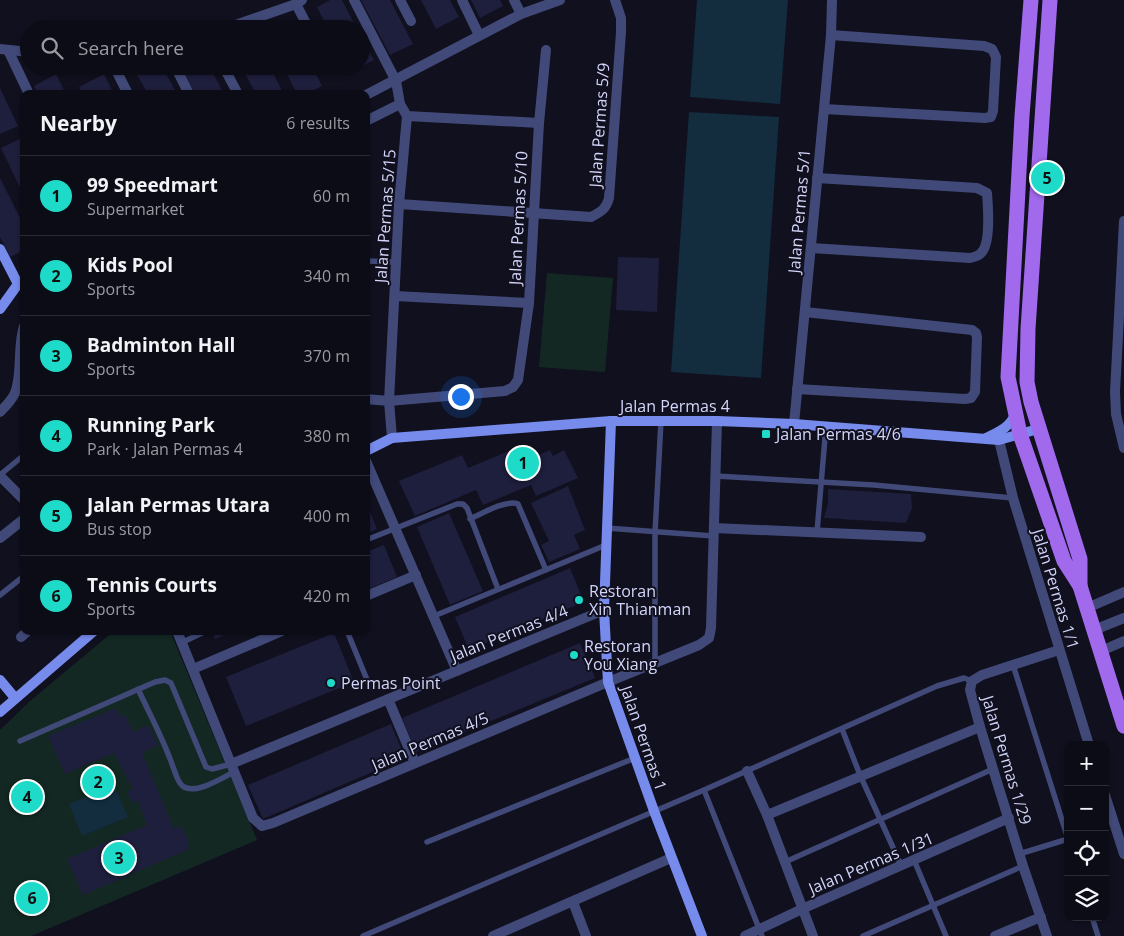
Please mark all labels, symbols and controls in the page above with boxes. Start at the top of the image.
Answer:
search box [20,20,370,75]
icon: search [38,34,66,62]
text: Search here [78,35,184,61]
street label: Jalan Permas 5/9 [584,62,614,190]
text: Nearby [40,109,117,137]
text: 6 results [286,112,350,134]
street label: Jalan Permas 5/15 [369,148,401,286]
street label: Jalan Permas 5/1 [782,148,815,276]
street label: Jalan Permas 5/10 [503,151,532,287]
pin: 5 [1031,159,1063,197]
text: 99 Speedmart [87,172,218,198]
text: 1 [51,185,61,207]
text: 60 m [313,185,350,207]
text: Supermarket [87,198,184,220]
text: Kids Pool [87,252,173,278]
text: 2 [51,265,61,287]
text: 340 m [304,265,350,287]
text: Sports [87,278,135,300]
text: Badminton Hall [87,332,235,358]
text: 3 [51,345,61,367]
text: 370 m [304,345,350,367]
text: Sports [87,358,135,380]
your location [448,384,474,410]
street label: Jalan Permas 4 [618,395,730,417]
text: Running Park [87,412,215,438]
place label: Jalan Permas 4/6 [774,423,901,445]
text: 4 [51,425,61,447]
text: 380 m [304,425,350,447]
marker: Jalan Permas 4/6 [760,428,772,440]
text: Park · Jalan Permas 4 [87,438,243,460]
pin: 1 [507,444,539,482]
text: Jalan Permas Utara [87,492,270,518]
text: 5 [51,505,61,527]
text: 400 m [304,505,350,527]
text: Bus stop [87,518,152,540]
street label: Jalan Permas 1/1 [1027,524,1085,652]
text: Tennis Courts [87,572,217,598]
place label: Restoran Xin Thianman [589,580,691,620]
text: 6 [51,585,61,607]
text: 420 m [304,585,350,607]
marker: Restoran Xin Thianman [573,594,585,606]
text: Sports [87,598,135,620]
street label: Jalan Permas 4/4 [445,599,571,667]
place label: Restoran You Xiang [584,635,658,675]
marker: Restoran You Xiang [568,649,580,661]
place label: Permas Point [341,672,441,694]
marker: Permas Point [325,677,337,689]
street label: Jalan Permas 1 [615,681,672,794]
street label: Jalan Permas 1/29 [976,691,1037,827]
street label: Jalan Permas 4/5 [366,706,492,776]
map controls [1064,741,1109,921]
button: + [1064,741,1109,786]
pin: 2 [82,763,114,801]
pin: 4 [11,778,43,816]
button: − [1064,786,1109,831]
street label: Jalan Permas 1/31 [803,827,937,900]
button: locate [1064,831,1109,876]
pin: 3 [103,839,135,877]
button: layers [1064,876,1109,921]
pin: 6 [16,879,48,917]

